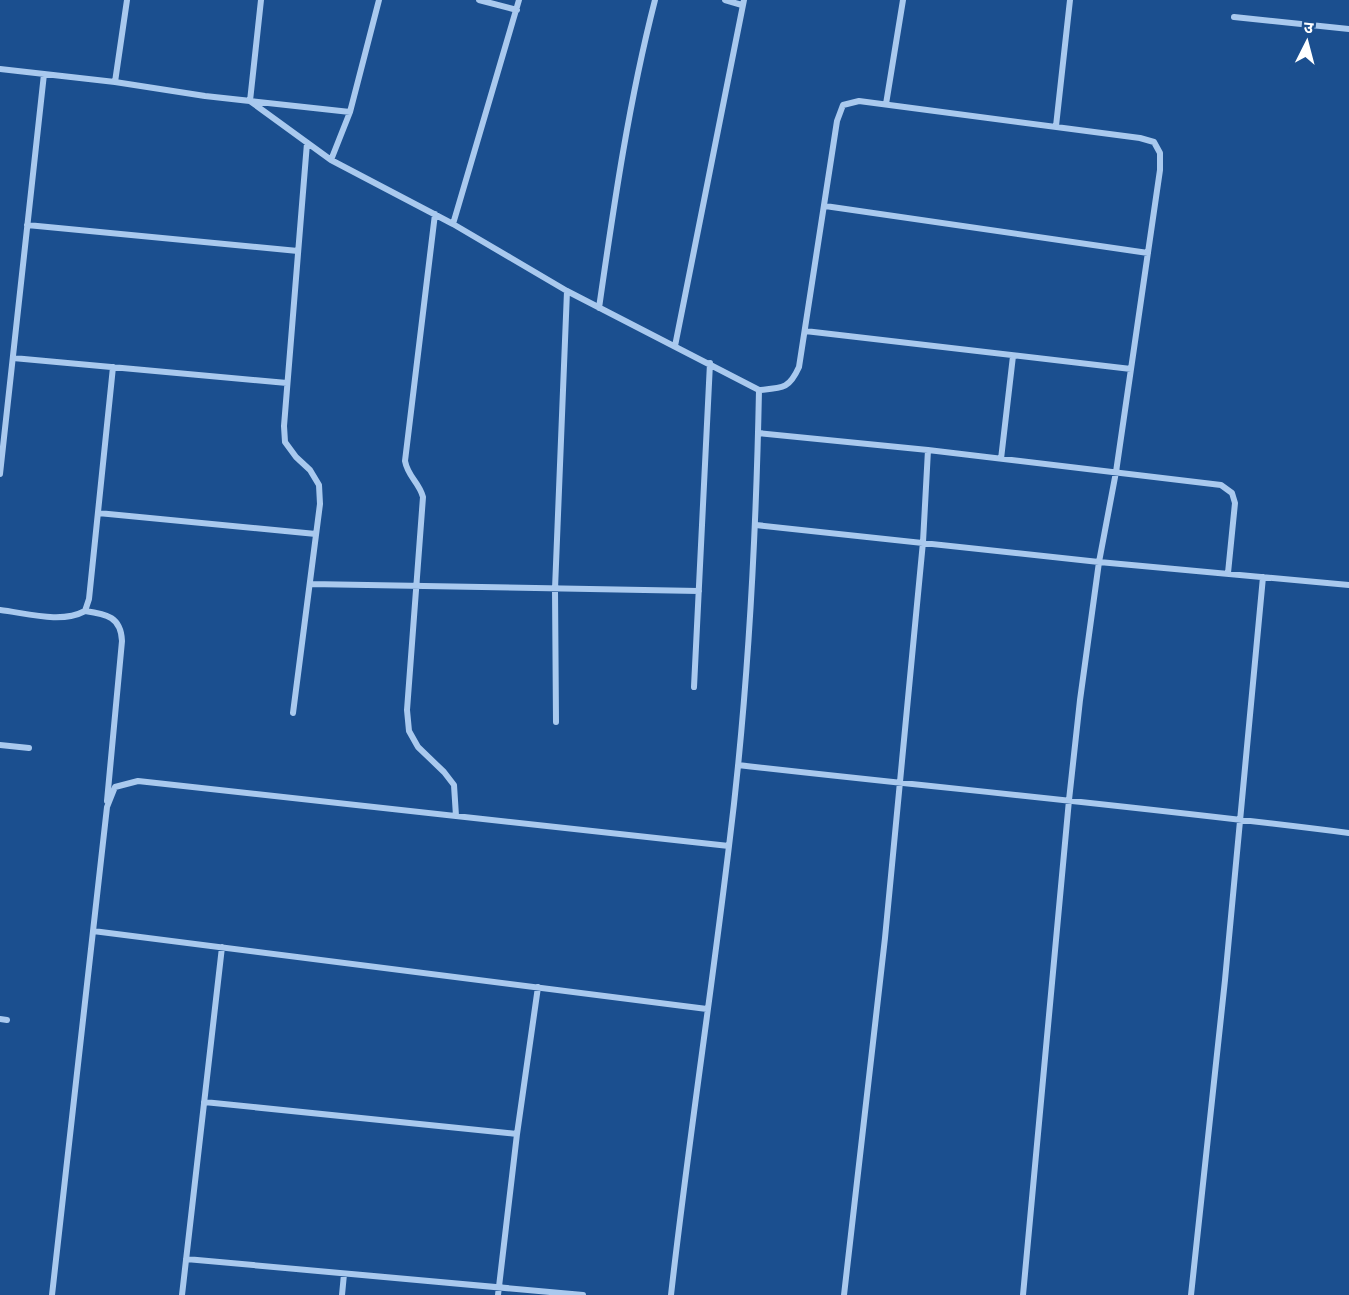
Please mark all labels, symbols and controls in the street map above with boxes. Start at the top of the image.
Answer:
north arrow [1277,12,1337,72]
text: उ [1303,18,1315,38]

